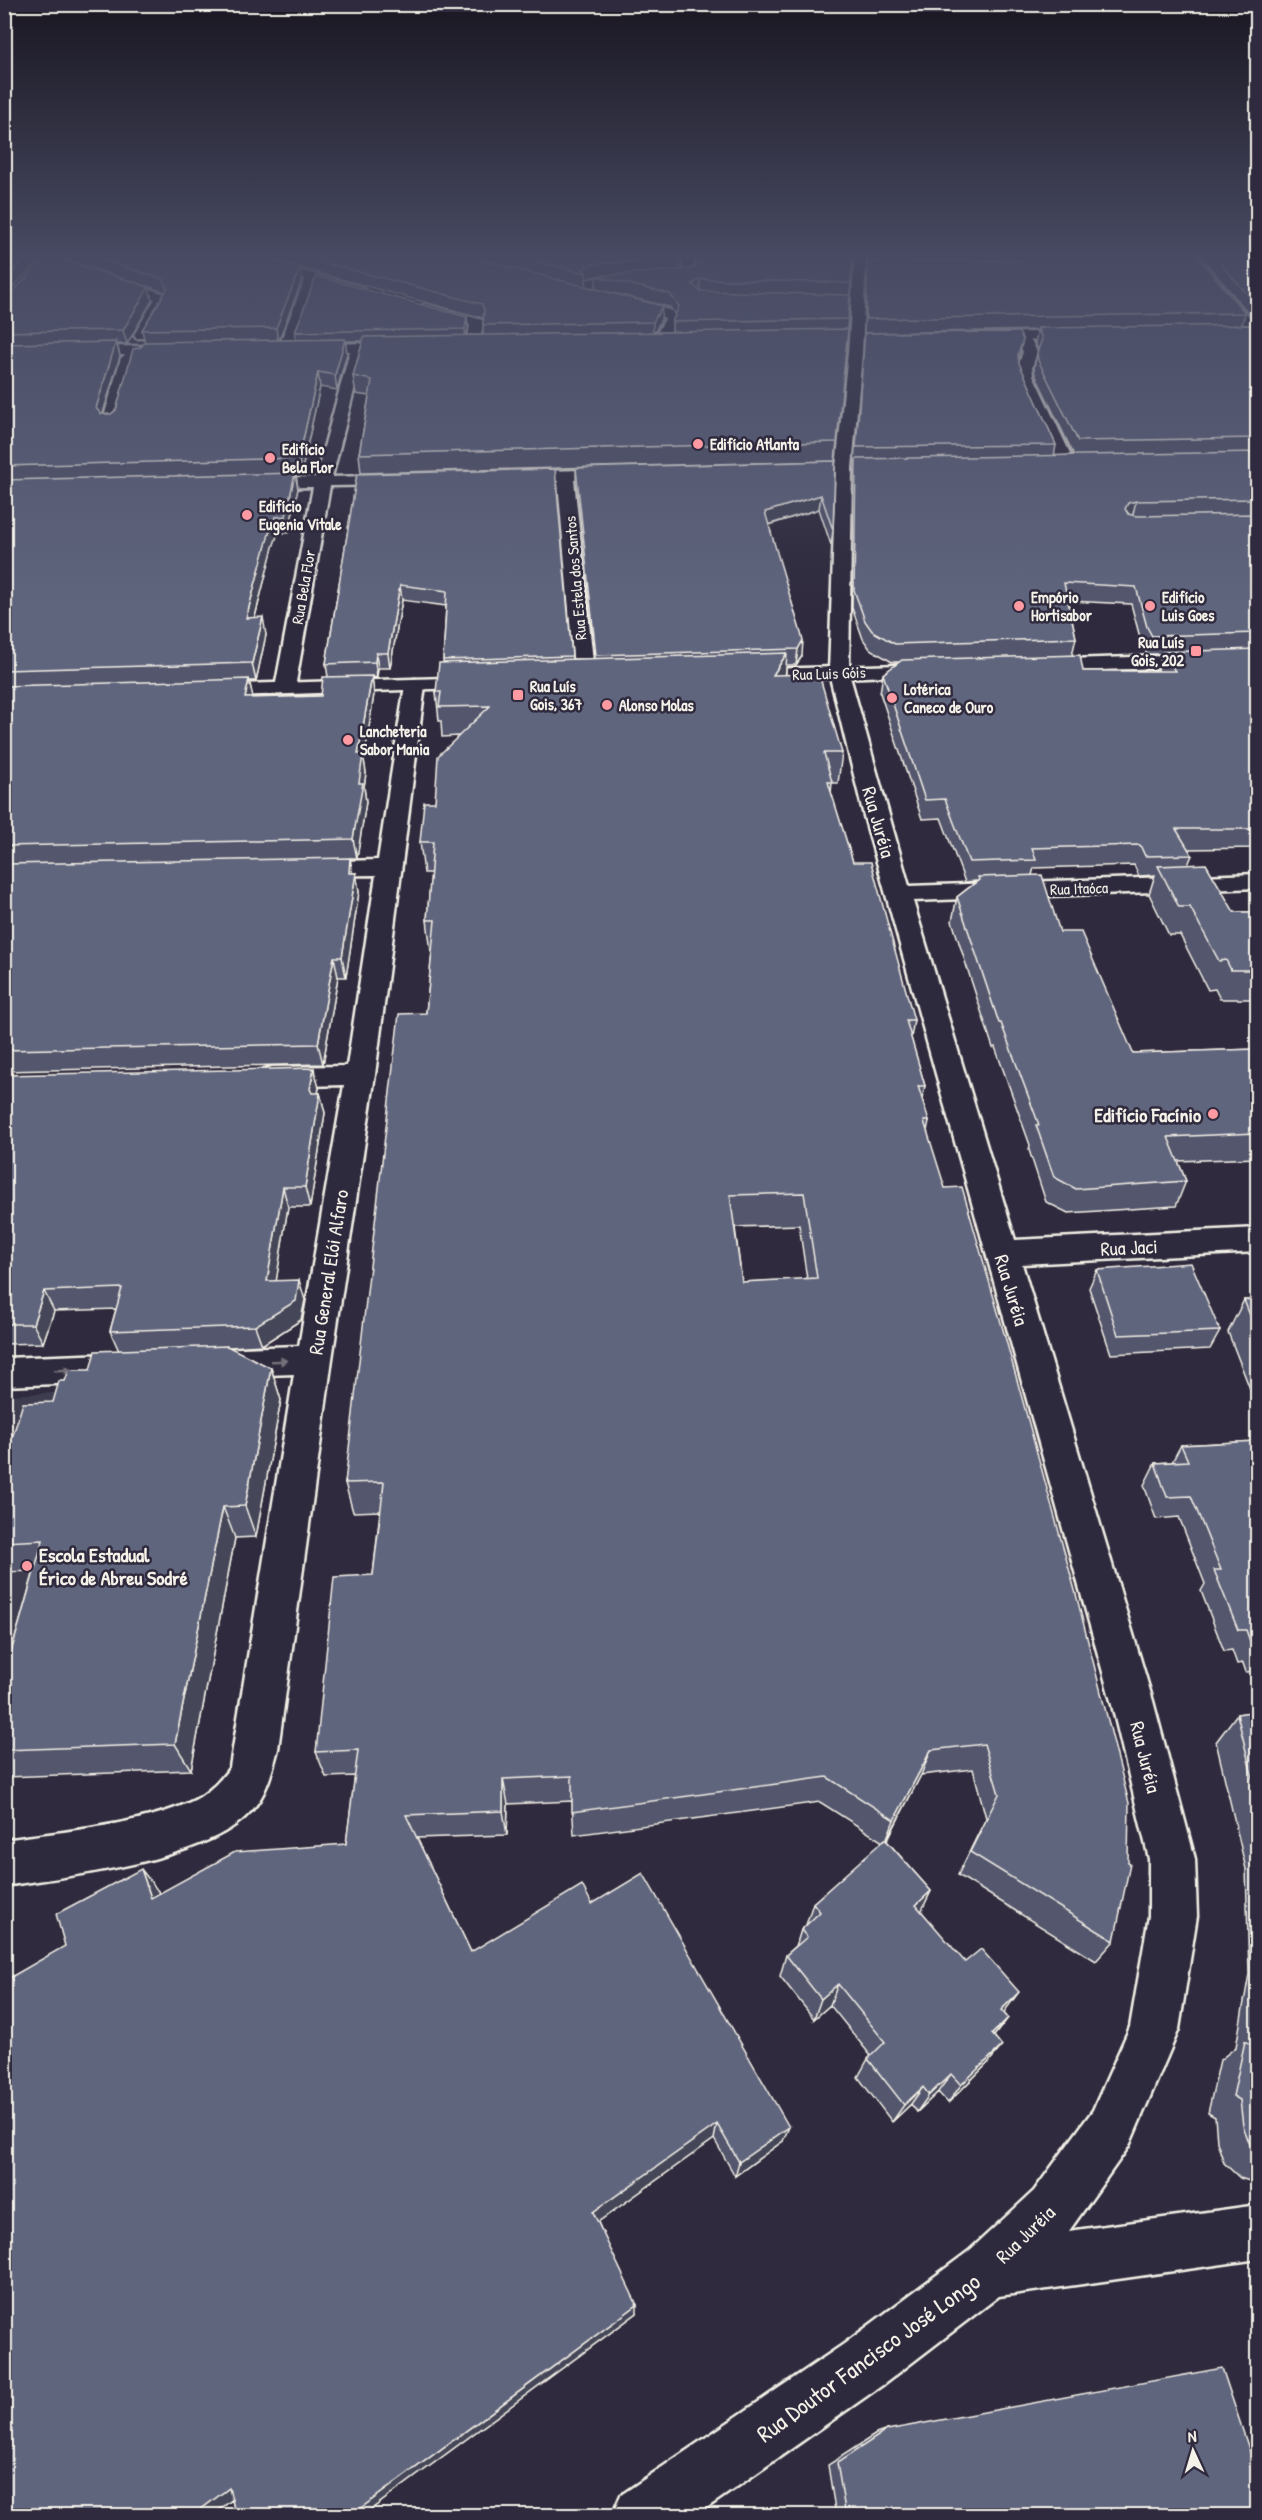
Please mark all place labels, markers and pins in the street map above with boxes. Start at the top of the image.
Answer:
place label: Edifício Atlanta [710,433,800,455]
marker: Edifício Atlanta [691,437,705,451]
place label: Edifício Bela Flor [282,438,334,478]
marker: Edifício Bela Flor [263,451,277,465]
place label: Edifício Eugenia Vitale [259,495,342,536]
marker: Edifício Eugenia Vitale [240,508,254,522]
place label: Empório Hortisabor [1031,586,1093,626]
place label: Edifício Luis Goes [1162,586,1215,626]
marker: Empório Hortisabor [1012,599,1026,613]
marker: Edifício Luis Goes [1143,599,1157,613]
place label: Rua Luís Gois, 202 [1131,631,1185,671]
marker: Rua Luís Gois, 202 [1189,644,1203,658]
place label: Rua Luís Gois, 367 [530,675,582,715]
place label: Lotérica Caneco de Ouro [904,678,994,718]
marker: Rua Luís Gois, 367 [511,688,525,702]
marker: Lotérica Caneco de Ouro [885,691,899,705]
place label: Alonso Molas [619,694,695,716]
marker: Alonso Molas [600,698,614,712]
place label: Lancheteria Sabor Mania [360,720,430,760]
marker: Lancheteria Sabor Mania [341,733,355,747]
place label: Edifício Facínio [1094,1101,1201,1128]
marker: Edifício Facínio [1206,1107,1220,1121]
place label: Escola Estadual Érico de Abreu Sodré [39,1541,188,1591]
marker: Escola Estadual Érico de Abreu Sodré [20,1559,34,1573]

